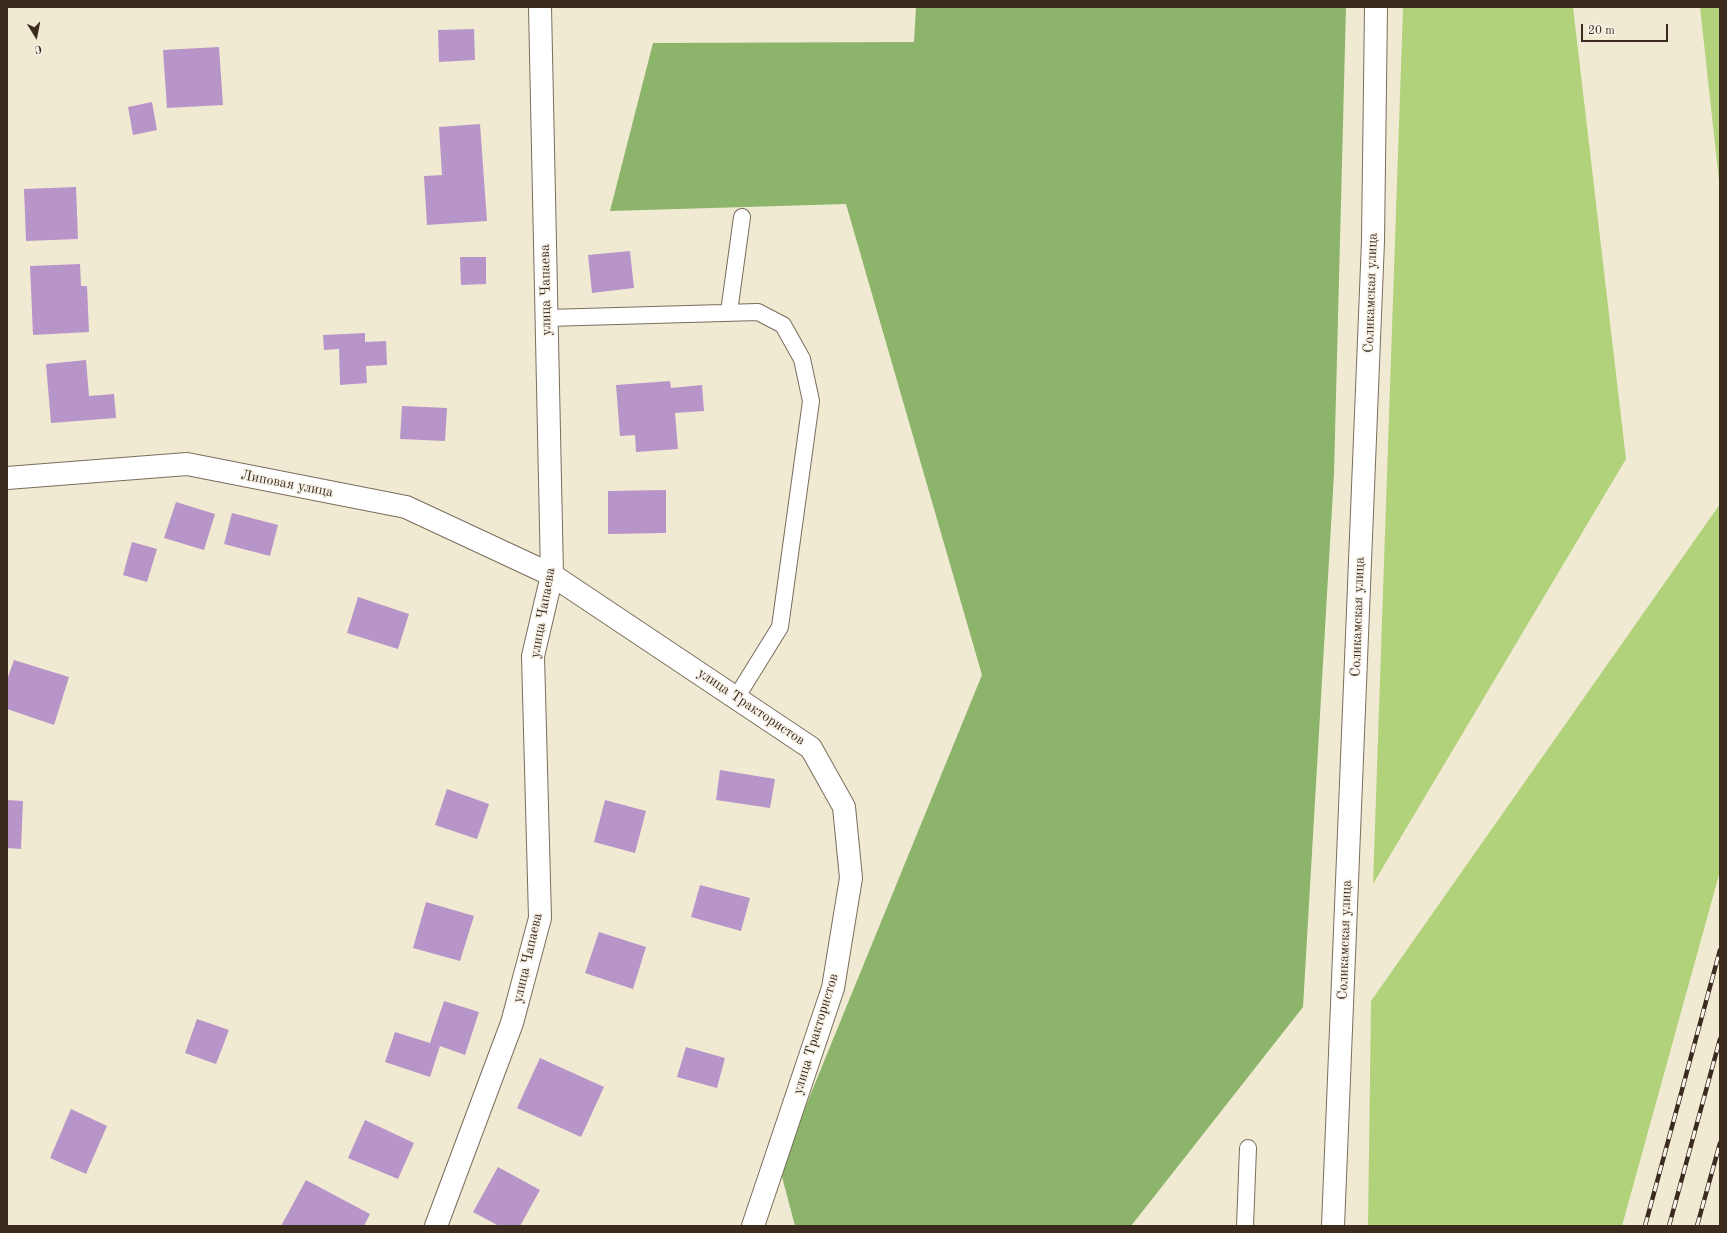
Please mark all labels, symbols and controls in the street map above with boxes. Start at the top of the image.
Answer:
north arrow [16,16,56,56]
scale bar [1583,16,1670,42]
text: 20 m [1588,25,1615,37]
text: С [34,42,43,54]
street label: Соликамская улица [1361,233,1381,353]
street label: улица Чапаева [537,244,555,336]
street label: Липовая улица [239,467,335,501]
street label: Соликамская улица [1348,557,1368,677]
street label: улица Чапаева [527,566,559,660]
street label: улица Трактористов [694,665,808,749]
street label: Соликамская улица [1335,880,1355,1000]
street label: улица Чапаева [510,912,546,1004]
street label: улица Трактористов [790,971,842,1097]

